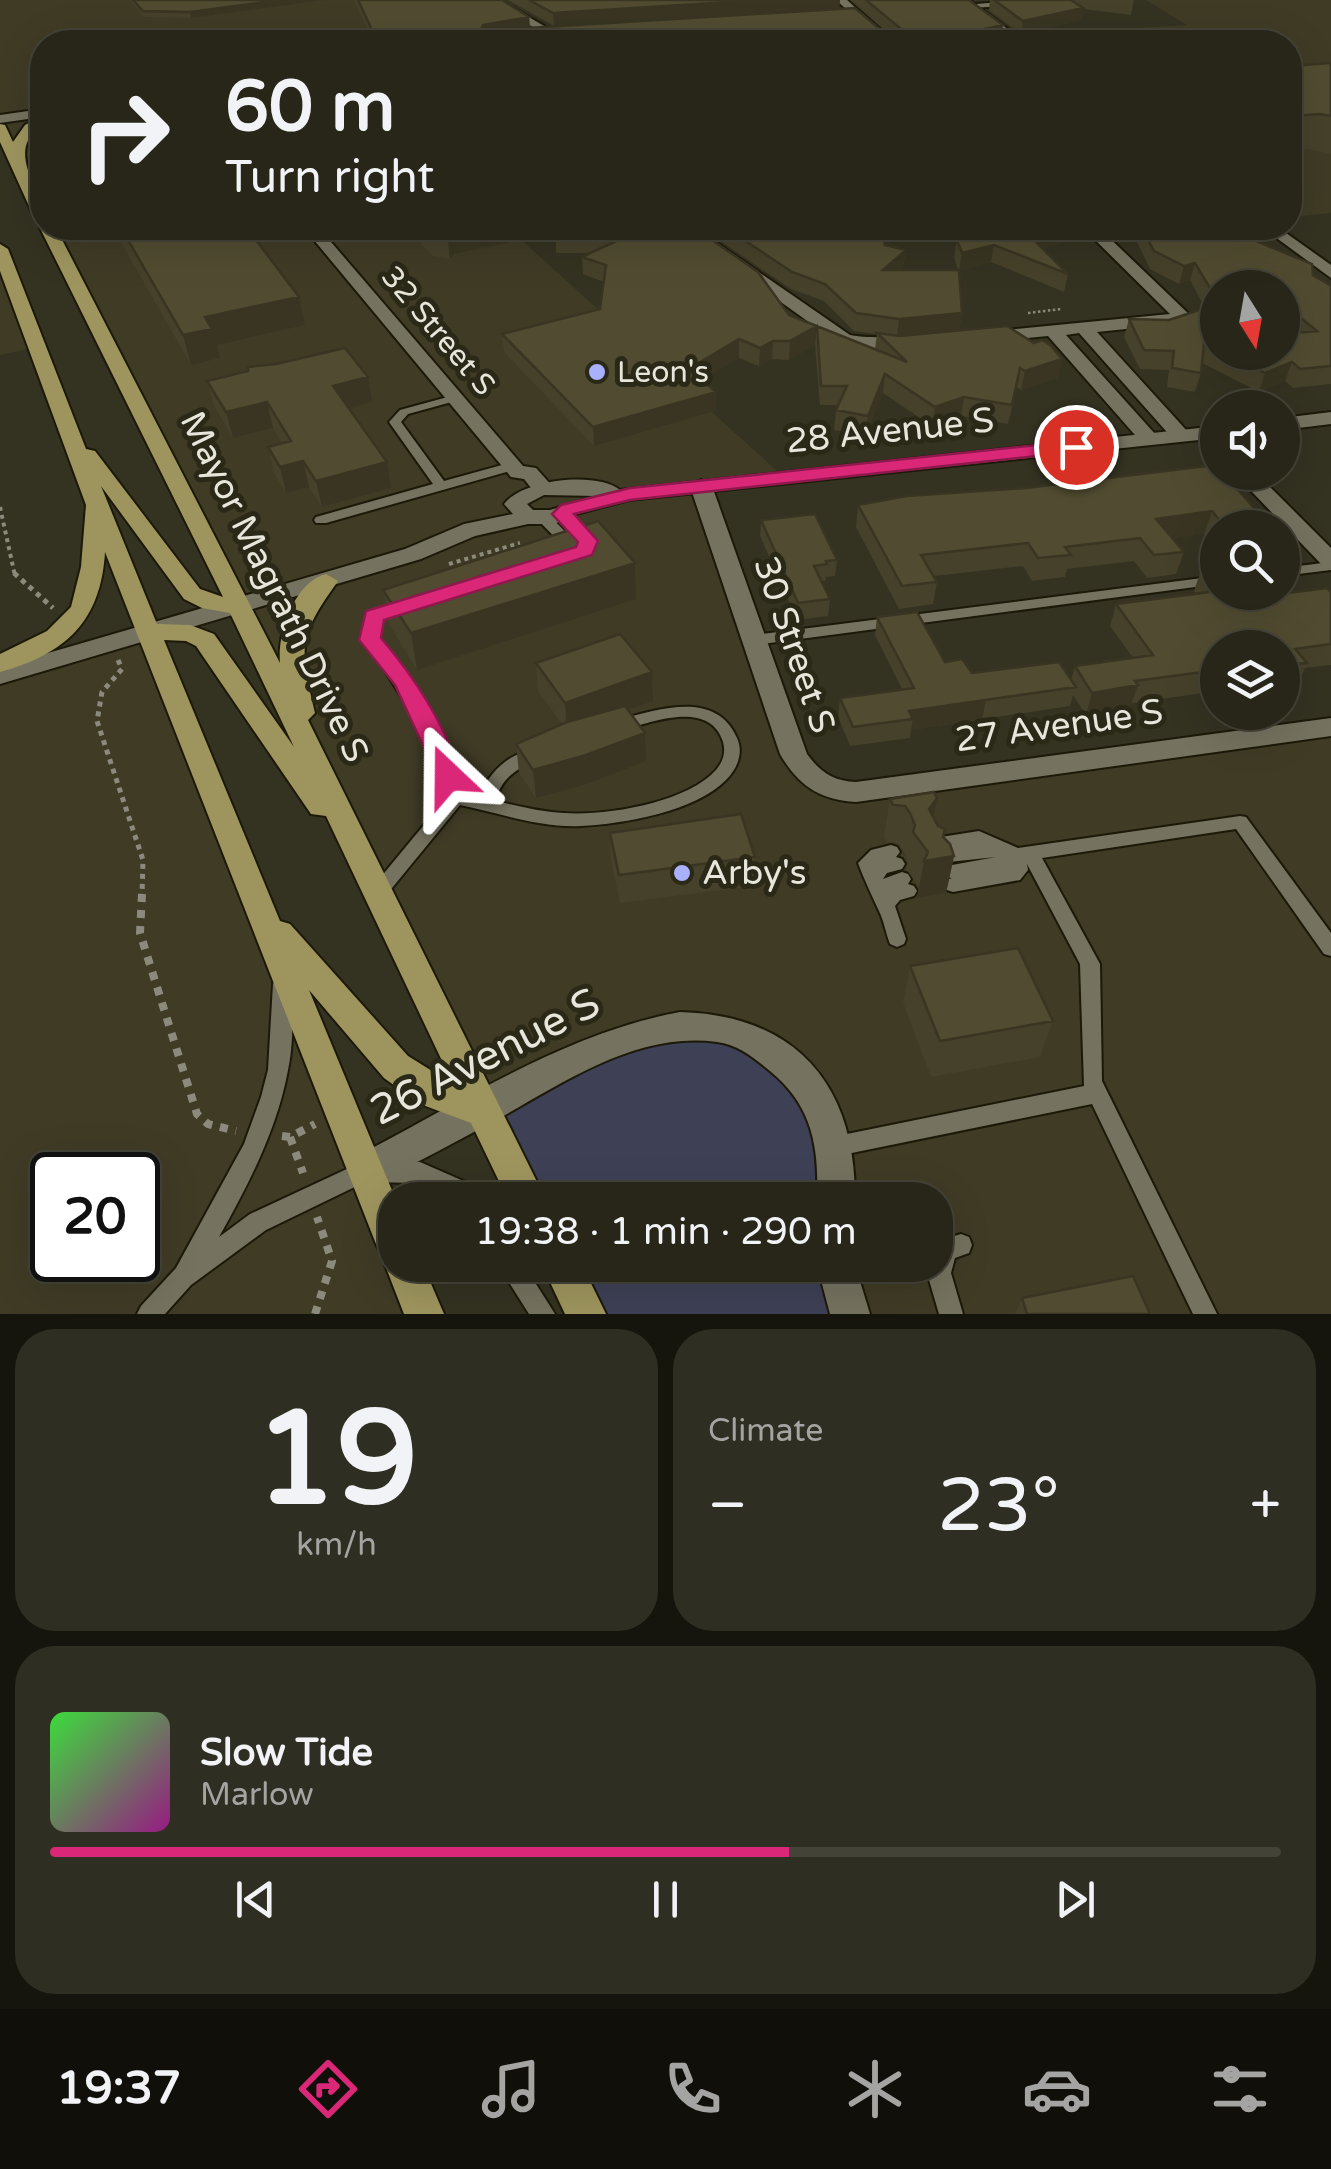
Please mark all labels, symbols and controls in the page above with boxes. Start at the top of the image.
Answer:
text: 60 m [225,66,395,150]
icon: right [60,70,190,200]
text: Turn right [225,151,434,205]
street label: 32 Street S [373,259,503,403]
north arrow [1200,270,1300,370]
map controls [1200,270,1300,730]
place label: Leon's [617,354,709,391]
marker: Leon's [586,361,608,383]
button: sound [1200,390,1300,490]
street label: 28 Avenue S [784,399,996,463]
street label: Mayor Magrath Drive S [171,405,377,769]
pin [1034,405,1119,490]
icon: arrive [1049,420,1104,475]
button: search [1200,510,1300,610]
street label: 30 Street S [744,551,844,739]
button: layers [1200,630,1300,730]
street label: 27 Avenue S [953,691,1165,761]
position arrow [396,724,500,828]
place label: Arby's [702,852,807,894]
marker: Arby's [671,862,693,884]
street label: 26 Avenue S [362,977,608,1137]
speed limit sign: 20 [30,1152,160,1282]
text: 19:38 · 1 min · 290 m [474,1209,857,1255]
text: 19 [255,1383,418,1539]
text: Climate [708,1412,823,1450]
text: 23° [937,1461,1060,1551]
text: − [708,1473,747,1539]
text: + [1250,1473,1281,1539]
text: km/h [296,1526,377,1564]
text: Slow Tide [200,1730,373,1776]
text: Marlow [200,1776,314,1814]
icon: previous [228,1872,283,1927]
icon: pause [638,1872,693,1927]
icon: next [1048,1872,1103,1927]
icon: directions [293,2054,363,2124]
icon: music [476,2054,546,2124]
icon: phone [658,2054,728,2124]
icon: climate [840,2054,910,2124]
icon: car [1022,2054,1092,2124]
icon: filters [1205,2054,1275,2124]
text: 19:37 [56,2062,181,2116]

